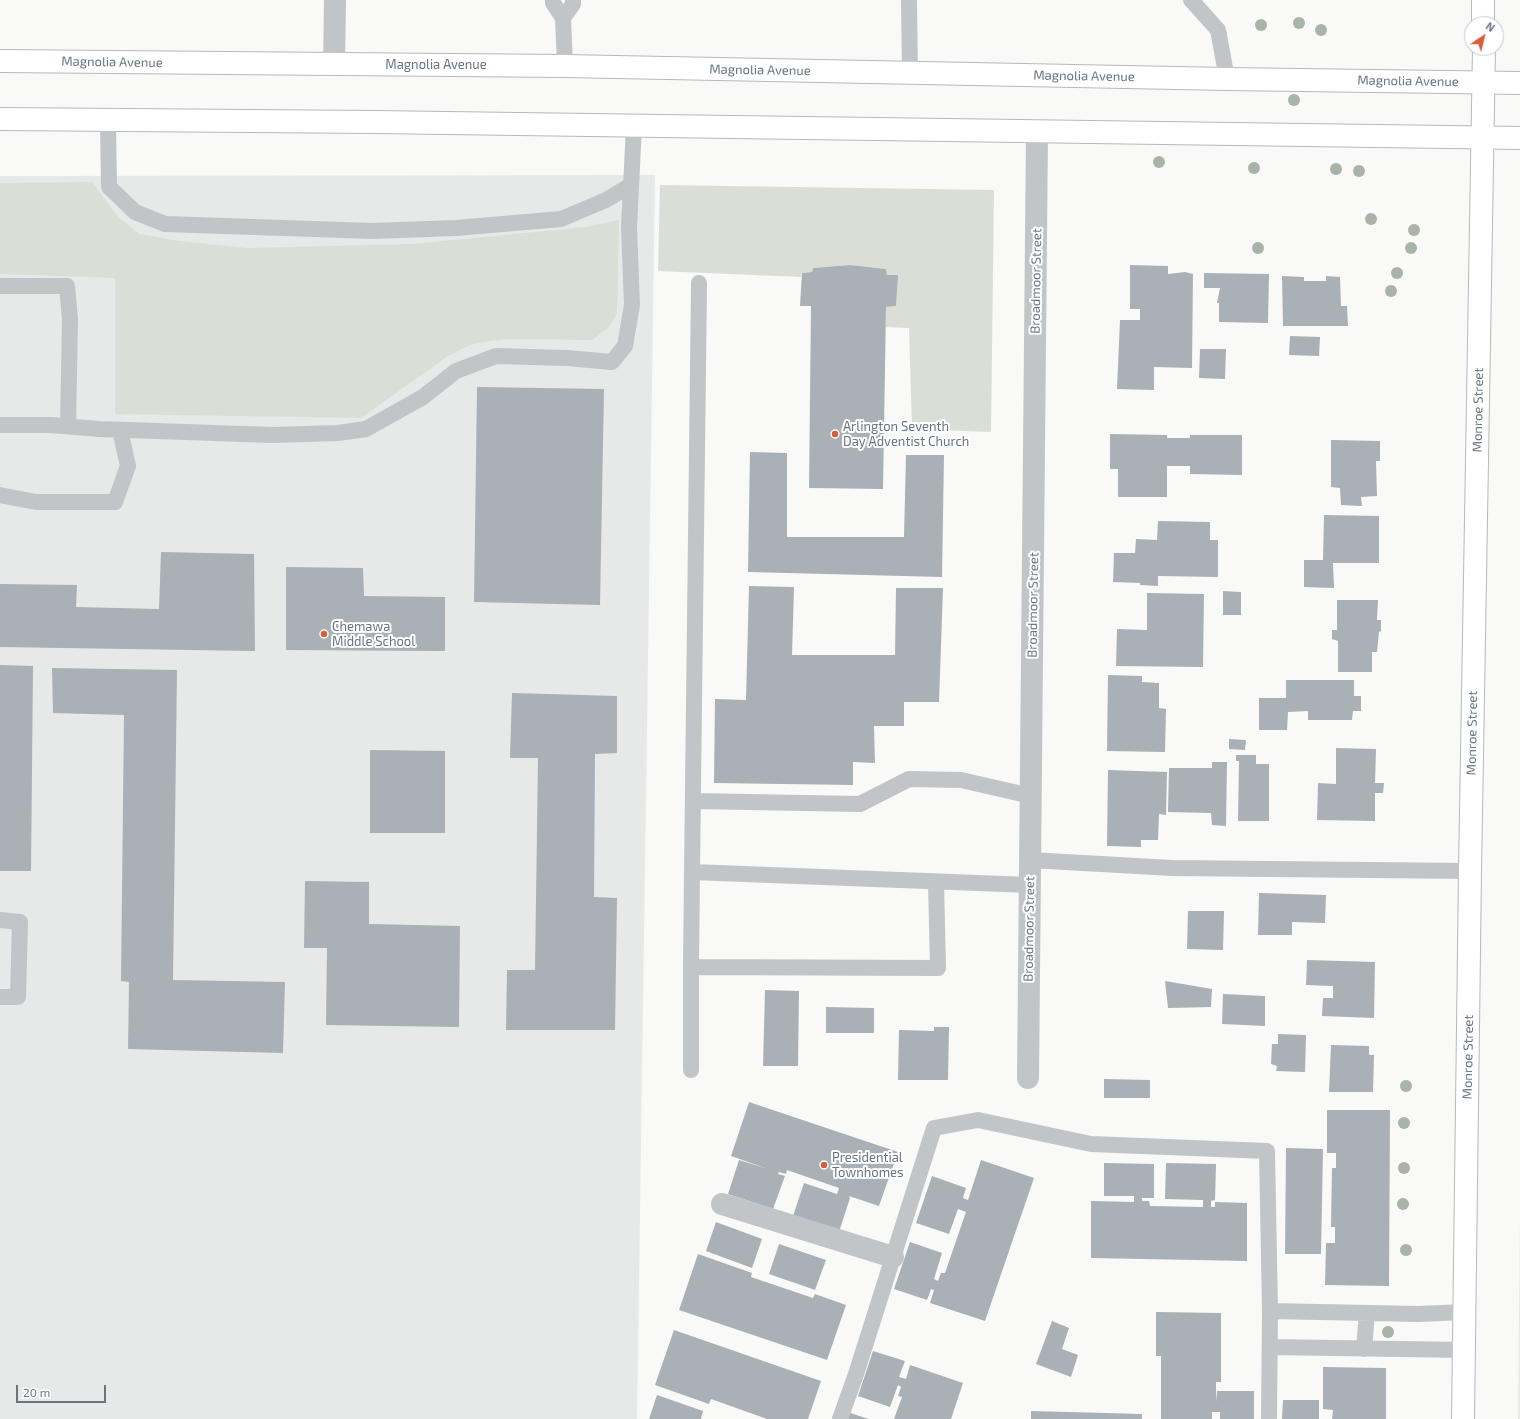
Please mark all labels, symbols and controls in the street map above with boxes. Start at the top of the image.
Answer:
north arrow [1464,16,1504,56]
text: N [1484,19,1498,34]
street label: Magnolia Avenue [61,53,163,71]
street label: Magnolia Avenue [385,57,487,73]
street label: Magnolia Avenue [709,61,811,79]
street label: Magnolia Avenue [1033,67,1135,85]
street label: Magnolia Avenue [1357,72,1459,90]
street label: Broadmoor Street [1027,228,1045,334]
street label: Monroe Street [1469,367,1487,453]
place label: Arlington Seventh Day Adventist Church [843,419,969,450]
marker: Arlington Seventh Day Adventist Church [830,429,840,439]
street label: Broadmoor Street [1024,552,1042,658]
place label: Chemawa Middle School [332,619,415,650]
marker: Chemawa Middle School [319,629,329,639]
street label: Monroe Street [1463,690,1481,776]
street label: Broadmoor Street [1020,876,1038,982]
street label: Monroe Street [1459,1014,1477,1100]
place label: Presidential Townhomes [832,1150,904,1181]
marker: Presidential Townhomes [819,1160,829,1170]
scale bar [18,1377,108,1403]
text: 20 m [23,1385,50,1399]

